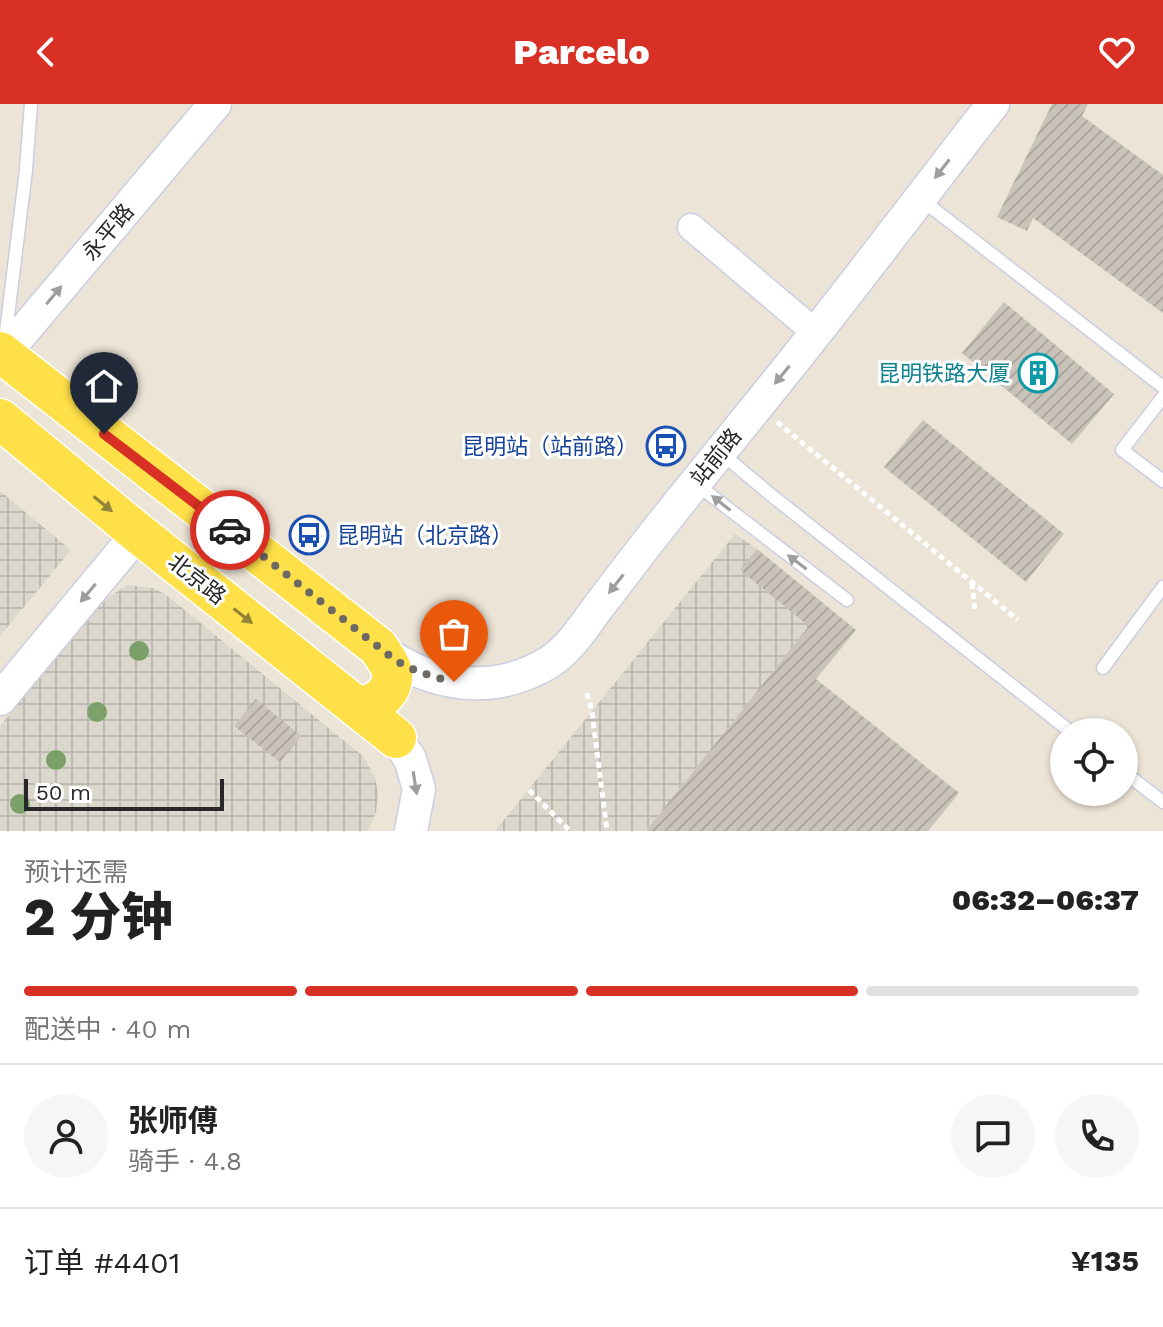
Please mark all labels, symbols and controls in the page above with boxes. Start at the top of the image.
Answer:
icon: back [24,30,68,74]
icon: heart [1095,30,1139,74]
text: Parcelo [513,31,650,73]
one-way arrow [935,159,951,179]
street label: 永平路 [77,199,139,265]
one-way arrow [45,286,62,306]
pin [70,352,138,434]
building icon: 昆明铁路大厦 [1017,352,1059,394]
place label: 昆明铁路大厦 [878,361,1010,386]
icon: home [82,364,126,408]
one-way arrow [774,364,791,385]
street label: 站前路 [686,423,746,491]
bus stop icon: 昆明站（站前路） [645,425,687,467]
place label: 昆明站（站前路） [462,434,638,459]
courier [190,490,270,570]
one-way arrow [93,495,113,512]
one-way arrow [711,495,731,512]
icon: car [208,508,252,552]
bus stop icon: 昆明站（北京路） [288,514,330,556]
place label: 昆明站（北京路） [337,523,513,548]
street label: 北京路 [163,549,231,609]
one-way arrow [787,554,807,570]
one-way arrow [609,574,625,594]
one-way arrow [80,583,97,603]
pin [420,600,488,682]
one-way arrow [233,607,253,623]
icon: bag [432,612,476,656]
map controls [1050,718,1138,806]
button: locate [1050,718,1138,806]
one-way arrow [409,770,422,795]
scale bar [24,775,224,811]
text: 50 m [36,780,91,805]
text: 预计还需 [24,857,128,887]
text: 06:32–06:37 [952,882,1139,917]
text: 2 分钟 [24,887,173,948]
text: 配送中 · 40 m [24,1014,191,1044]
button: person [24,1094,108,1178]
button: chat [951,1094,1035,1178]
button: phone [1055,1094,1139,1178]
text: 张师傅 [128,1103,218,1138]
text: 骑手 · 4.8 [128,1146,242,1176]
text: ¥135 [1071,1243,1139,1278]
text: 订单 #4401 [24,1245,180,1280]

